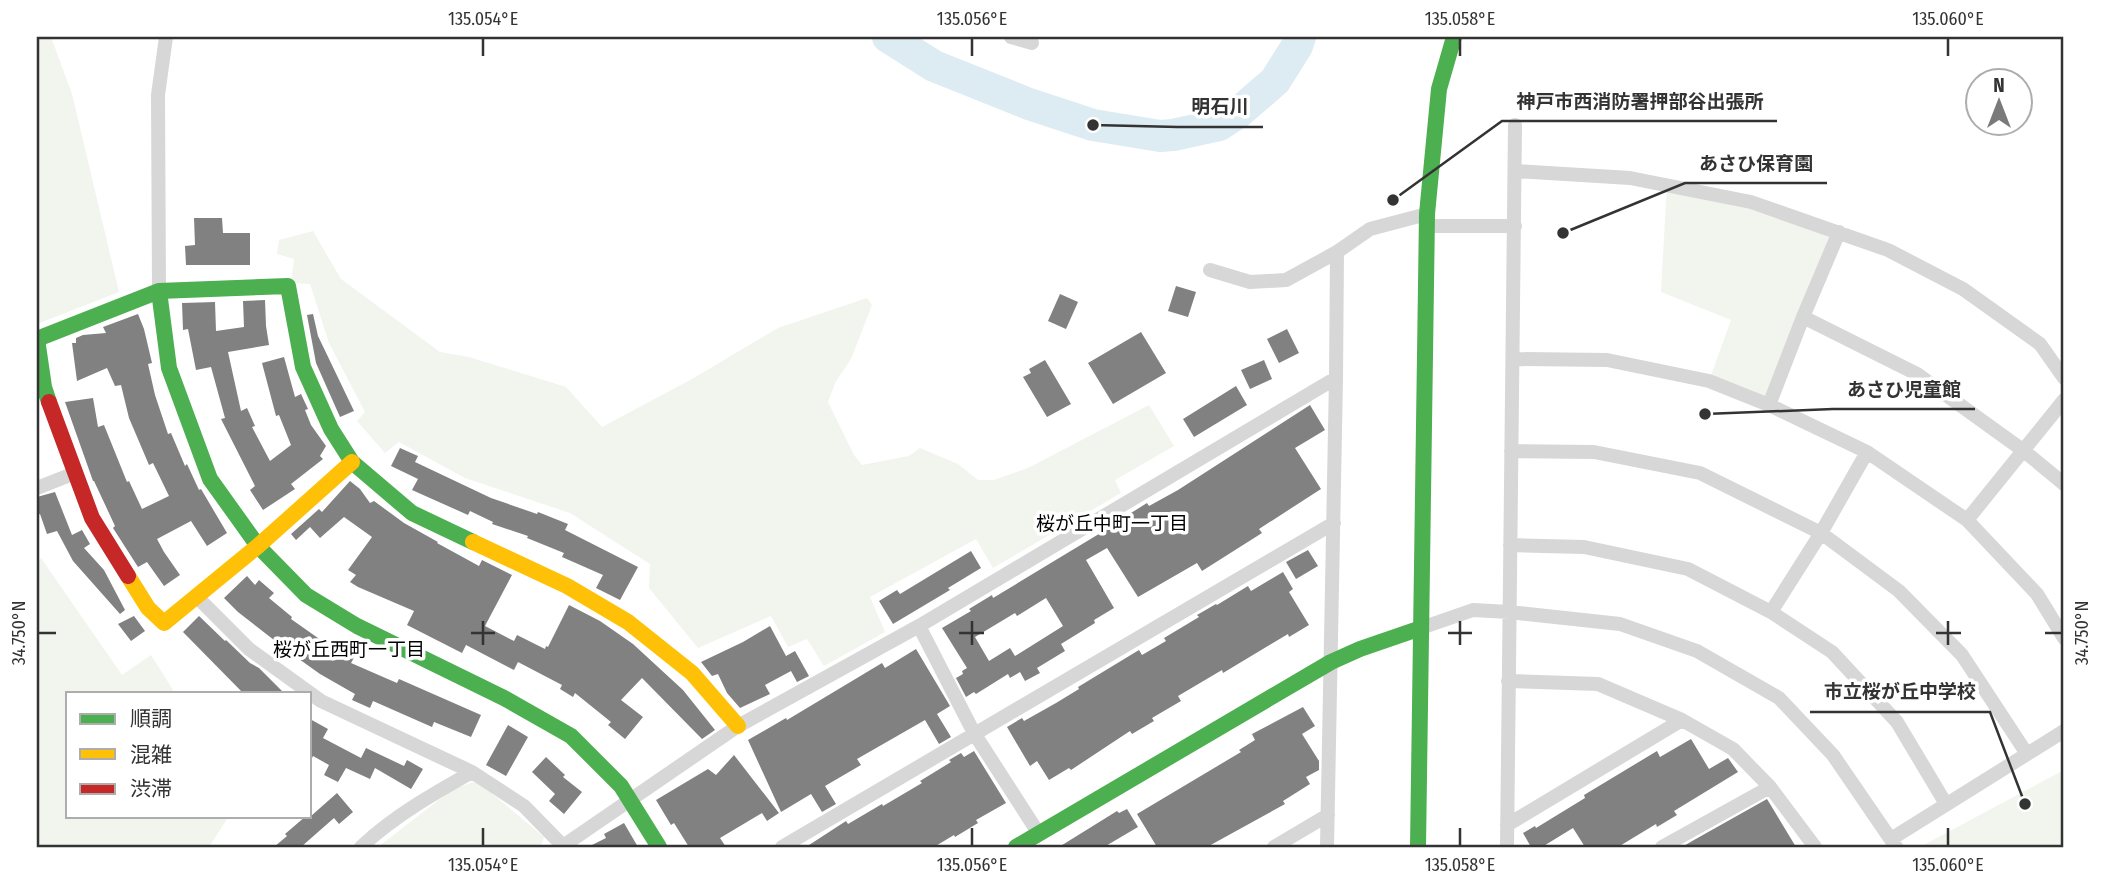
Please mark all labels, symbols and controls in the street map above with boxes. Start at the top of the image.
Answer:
text: 135.054°E [448,8,518,30]
text: 135.056°E [937,8,1007,30]
text: 135.058°E [1425,8,1495,30]
text: 135.060°E [1912,8,1984,30]
north arrow [1965,66,2035,136]
text: N [1993,74,2005,97]
callout: 神戸市西消防署押部谷出張所 [1502,81,1777,121]
callout: 明石川 [1178,87,1263,127]
text: 神戸市西消防署押部谷出張所 [1516,90,1764,113]
text: 明石川 [1191,95,1249,118]
callout: あさひ保育園 [1685,143,1827,183]
text: あさひ保育園 [1699,152,1813,175]
callout: あさひ児童館 [1833,369,1975,409]
text: あさひ児童館 [1847,378,1961,401]
district label: 桜が丘中町一丁目 [1036,512,1188,535]
text: 34.750°N [8,601,30,665]
text: 34.750°N [2071,601,2093,665]
district label: 桜が丘西町一丁目 [273,638,425,661]
callout: 市立桜が丘中学校 [1810,672,1990,712]
text: 市立桜が丘中学校 [1824,680,1976,703]
legend [66,692,312,818]
text: 順調 [130,706,172,732]
text: 混雑 [130,742,172,768]
text: 渋滞 [130,776,172,802]
text: 135.054°E [448,854,518,876]
text: 135.056°E [937,854,1007,876]
text: 135.058°E [1425,854,1495,876]
text: 135.060°E [1912,854,1984,876]

